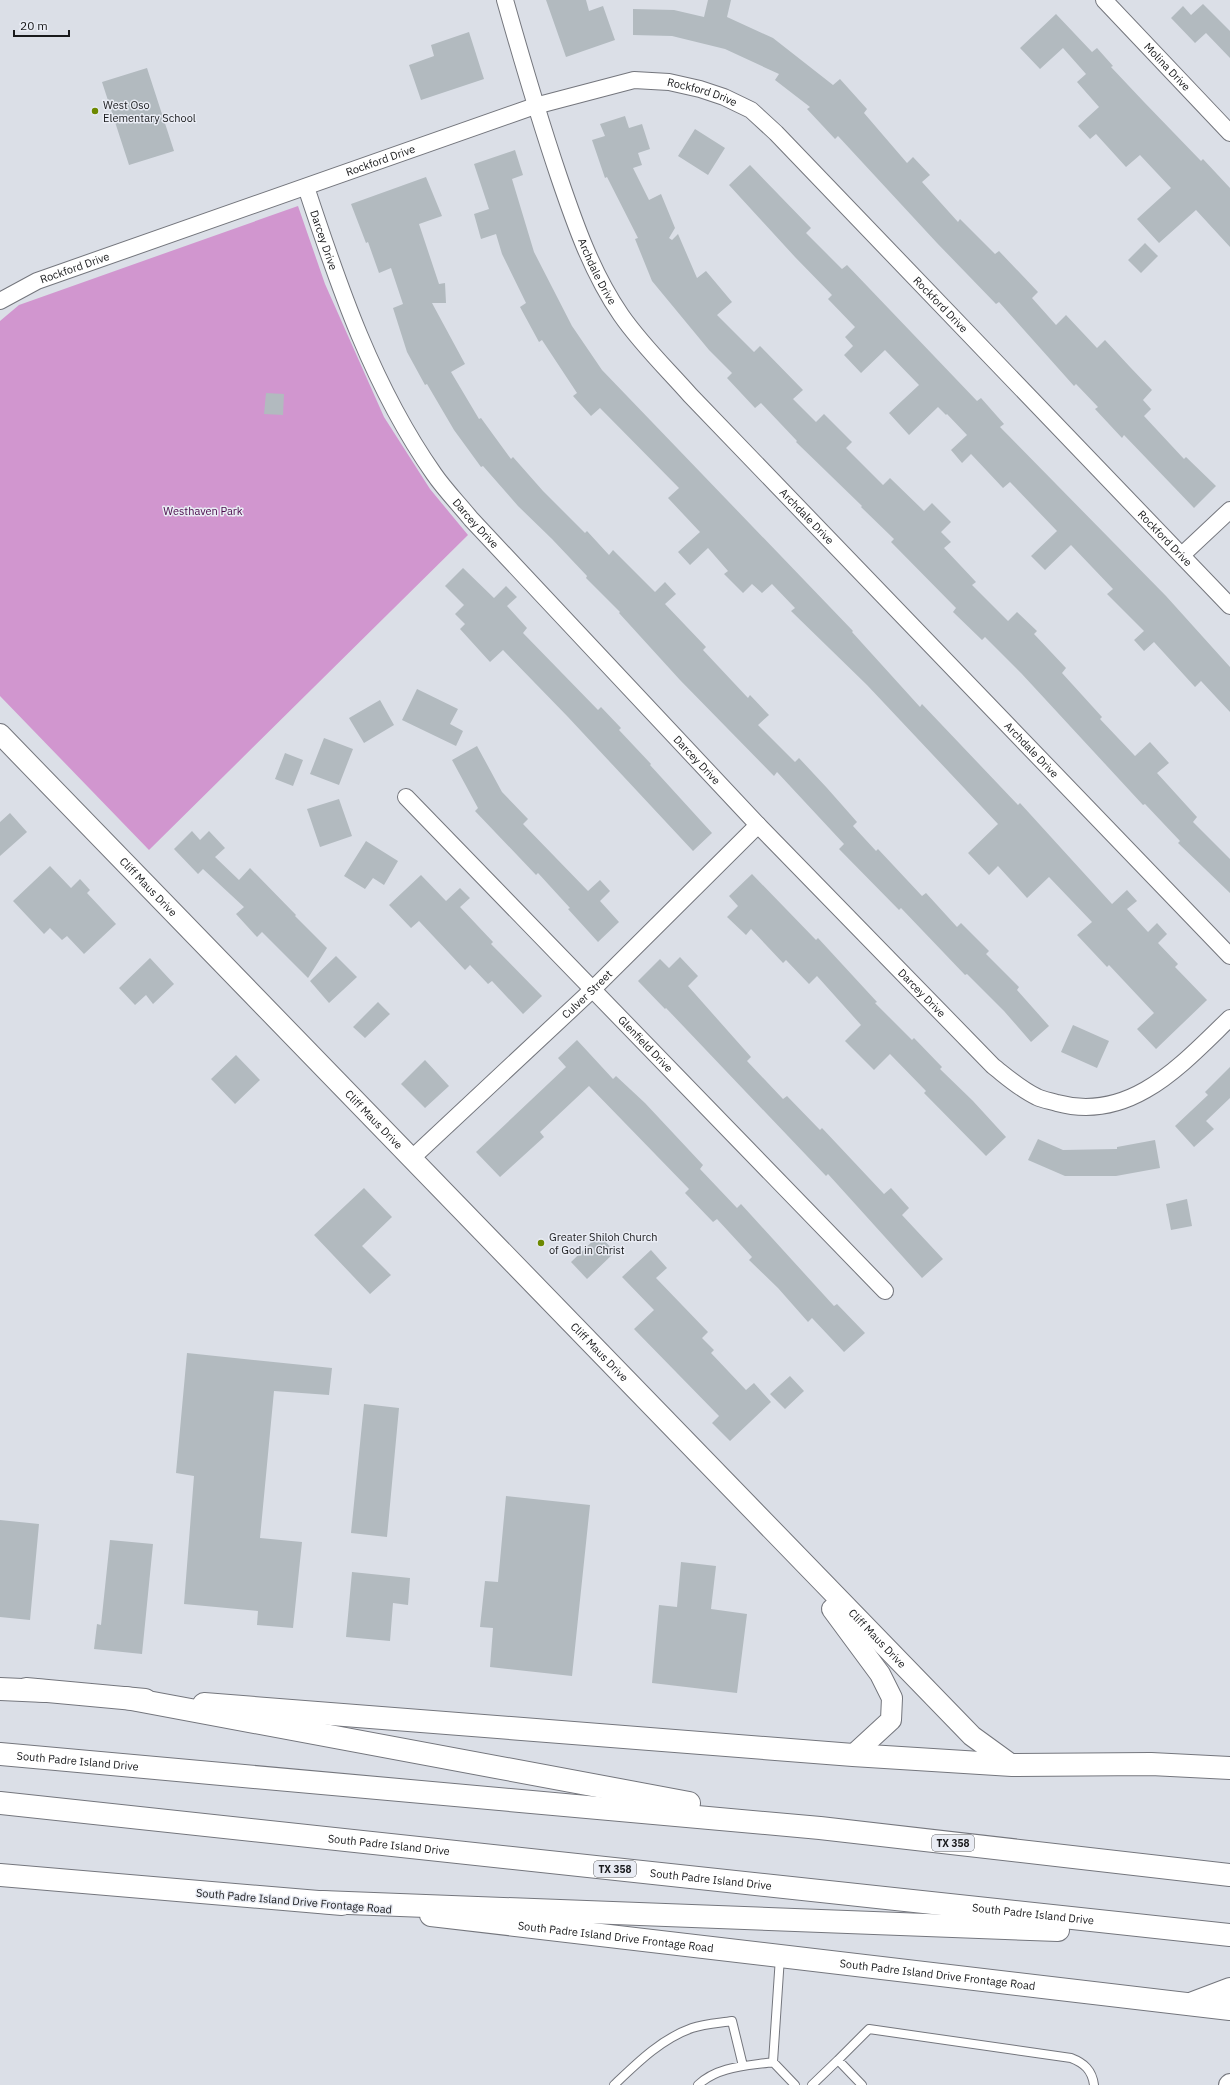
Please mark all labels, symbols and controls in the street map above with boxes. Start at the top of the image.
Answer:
scale bar [14,12,69,38]
text: 20 m [20,18,48,33]
street label: Molina Drive [1141,40,1193,94]
street label: Rockford Drive [666,75,740,109]
place label: West Oso Elementary School [103,98,196,125]
marker: West Oso Elementary School [90,106,100,116]
street label: Rockford Drive [344,142,417,179]
street label: Darcey Drive [307,208,341,272]
street label: Archdale Drive [575,236,619,307]
street label: Rockford Drive [38,249,111,286]
street label: Rockford Drive [910,273,971,336]
street label: Archdale Drive [777,485,837,547]
street label: Darcey Drive [450,495,502,551]
park label: Westhaven Park [163,504,243,518]
street label: Rockford Drive [1135,507,1195,569]
street label: Archdale Drive [1001,719,1062,781]
street label: Darcey Drive [671,732,723,787]
street label: Cliff Maus Drive [116,854,180,919]
street label: Darcey Drive [895,966,949,1020]
street label: Culver Street [559,967,615,1022]
street label: Glenfield Drive [615,1013,676,1075]
street label: Cliff Maus Drive [342,1087,406,1152]
place label: Greater Shiloh Church of God in Christ [549,1230,658,1257]
marker: Greater Shiloh Church of God in Christ [536,1238,546,1248]
street label: Cliff Maus Drive [568,1320,631,1384]
street label: Cliff Maus Drive [845,1606,909,1671]
street label: South Padre Island Drive [16,1749,139,1773]
street label: South Padre Island Drive [327,1831,450,1858]
road number: TX 358 [932,1835,974,1851]
road number: TX 358 [594,1861,636,1877]
street label: South Padre Island Drive [649,1866,773,1893]
street label: South Padre Island Drive Frontage Road [195,1885,393,1917]
street label: South Padre Island Drive [971,1900,1095,1927]
street label: South Padre Island Drive Frontage Road [517,1918,714,1955]
street label: South Padre Island Drive Frontage Road [839,1956,1036,1993]

